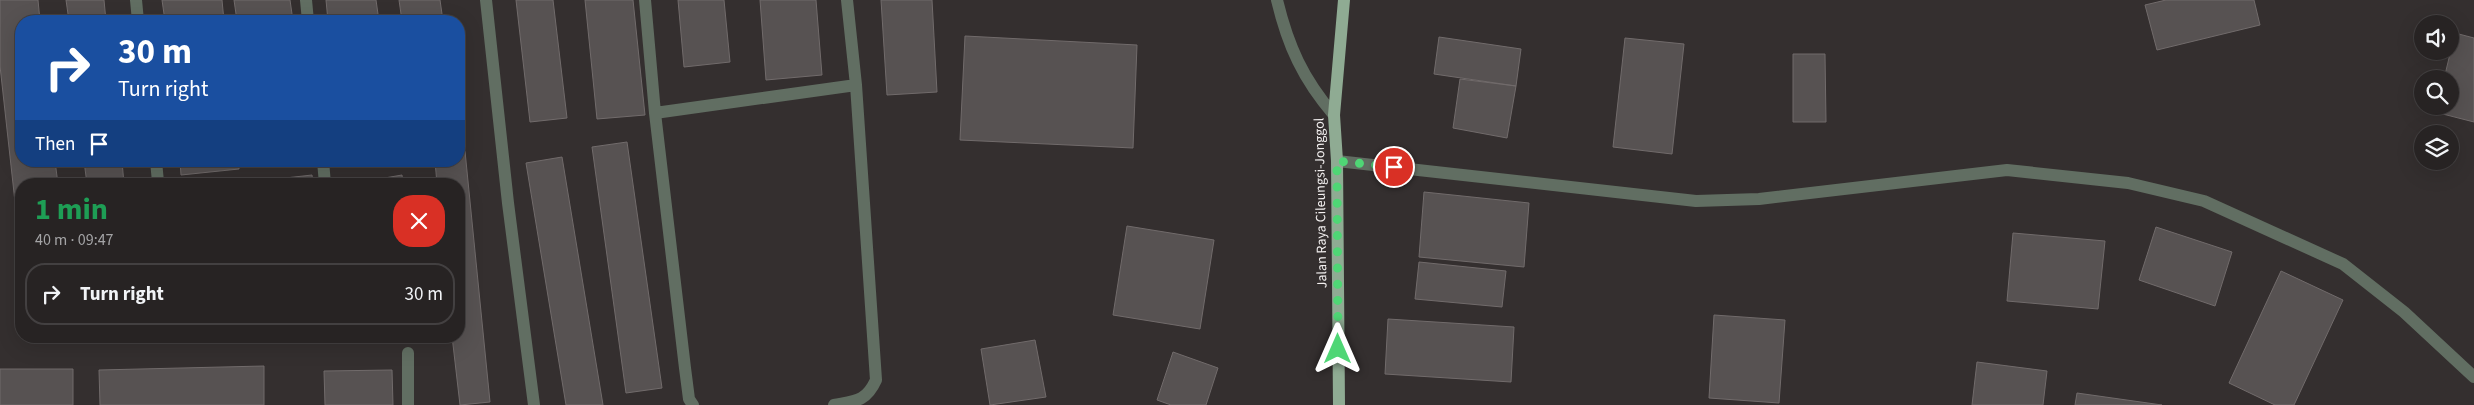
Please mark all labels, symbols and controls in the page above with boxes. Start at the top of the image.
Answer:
map controls [2414,15,2459,170]
button: sound [2414,15,2459,60]
text: 30 m [118,27,192,77]
icon: right [35,35,100,100]
button: search [2414,70,2459,115]
text: Turn right [118,73,208,105]
street label: Jalan Raya Cileungsi-Jonggol [1310,117,1332,288]
button: layers [2414,125,2459,170]
icon: arrive [85,130,113,158]
text: Then [35,131,75,158]
pin [1373,146,1415,188]
icon: arrive [1380,153,1408,181]
text: 1 min [35,188,108,231]
button: close [393,195,445,247]
text: 40 m · 09:47 [35,229,114,251]
icon: right [37,280,65,308]
text: Turn right [80,281,164,308]
text: 30 m [405,281,443,308]
position arrow [1311,322,1363,374]

